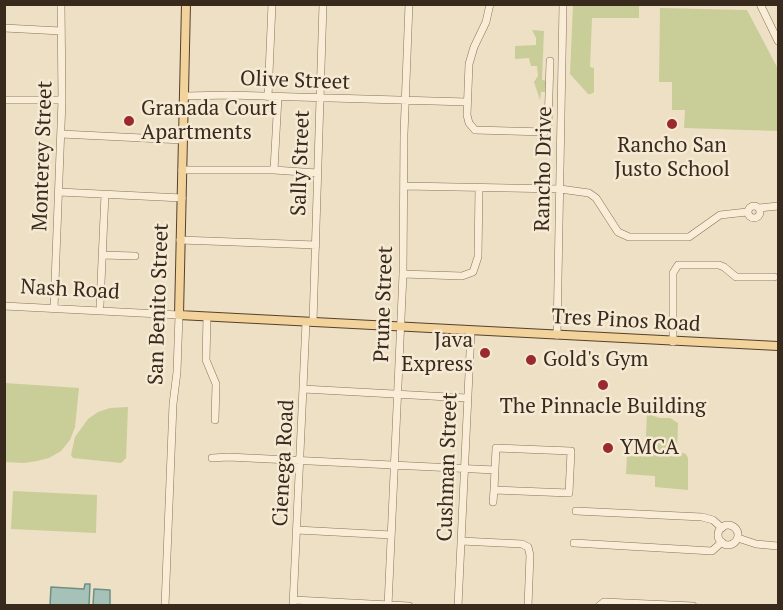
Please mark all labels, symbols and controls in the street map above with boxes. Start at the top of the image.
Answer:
street label: Olive Street [240,66,350,96]
street label: Monterey Street [28,80,58,232]
place label: Granada Court Apartments [141,96,277,146]
street label: Rancho Drive [530,106,558,232]
street label: Sally Street [287,109,315,217]
marker: Granada Court Apartments [122,114,136,128]
marker: Rancho San Justo School [665,117,679,131]
place label: Rancho San Justo School [614,133,730,183]
street label: San Benito Street [144,222,174,386]
street label: Prune Street [369,245,399,363]
street label: Nash Road [20,275,120,305]
street label: Tres Pinos Road [551,305,701,337]
place label: Java Express [401,328,473,378]
marker: Java Express [478,346,492,360]
place label: Gold's Gym [543,347,648,373]
marker: Gold's Gym [524,353,538,367]
marker: The Pinnacle Building [596,378,610,392]
street label: Cushman Street [433,392,463,542]
place label: The Pinnacle Building [500,394,706,420]
street label: Cienega Road [268,399,300,527]
place label: YMCA [620,435,679,461]
marker: YMCA [601,441,615,455]

